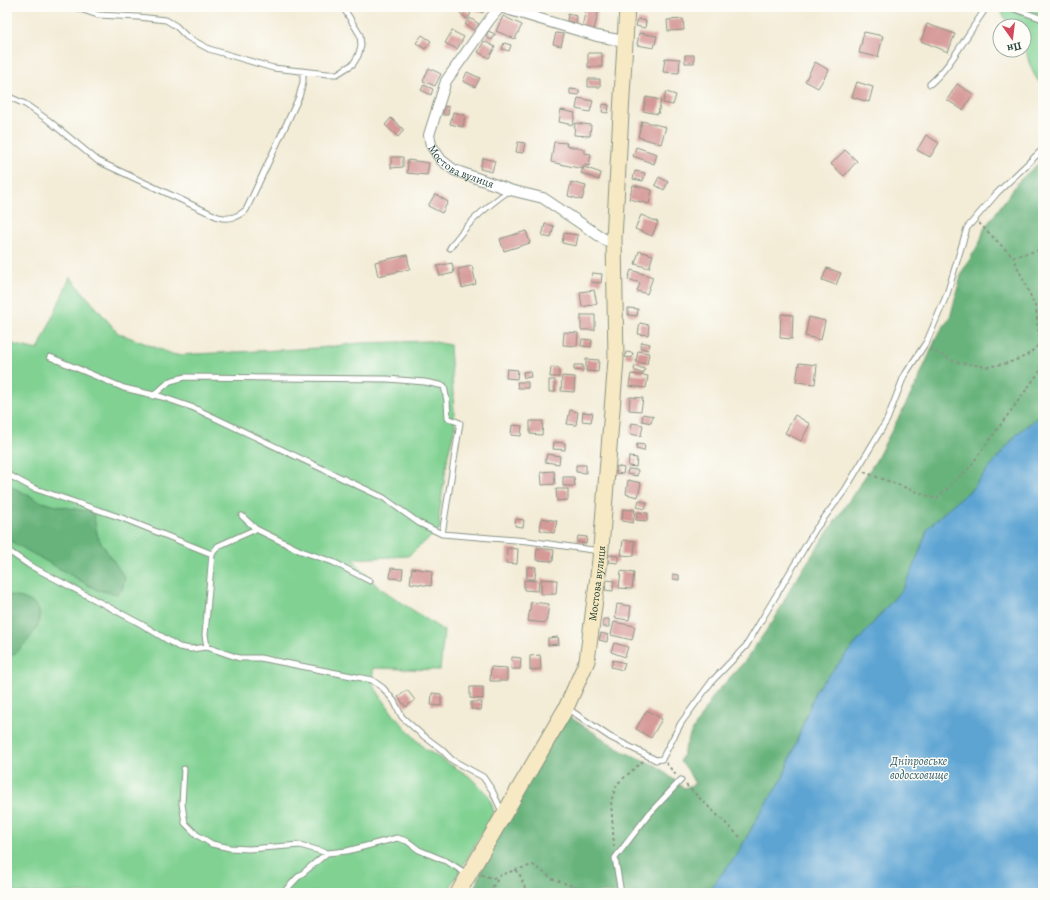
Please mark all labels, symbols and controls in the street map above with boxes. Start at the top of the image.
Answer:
north arrow [992,18,1032,58]
text: Пн [1005,38,1023,56]
street label: Мостова вулиця [425,142,496,192]
street label: Мостова вулиця [585,545,609,622]
water label: Дніпровське водосховище [890,753,949,783]

